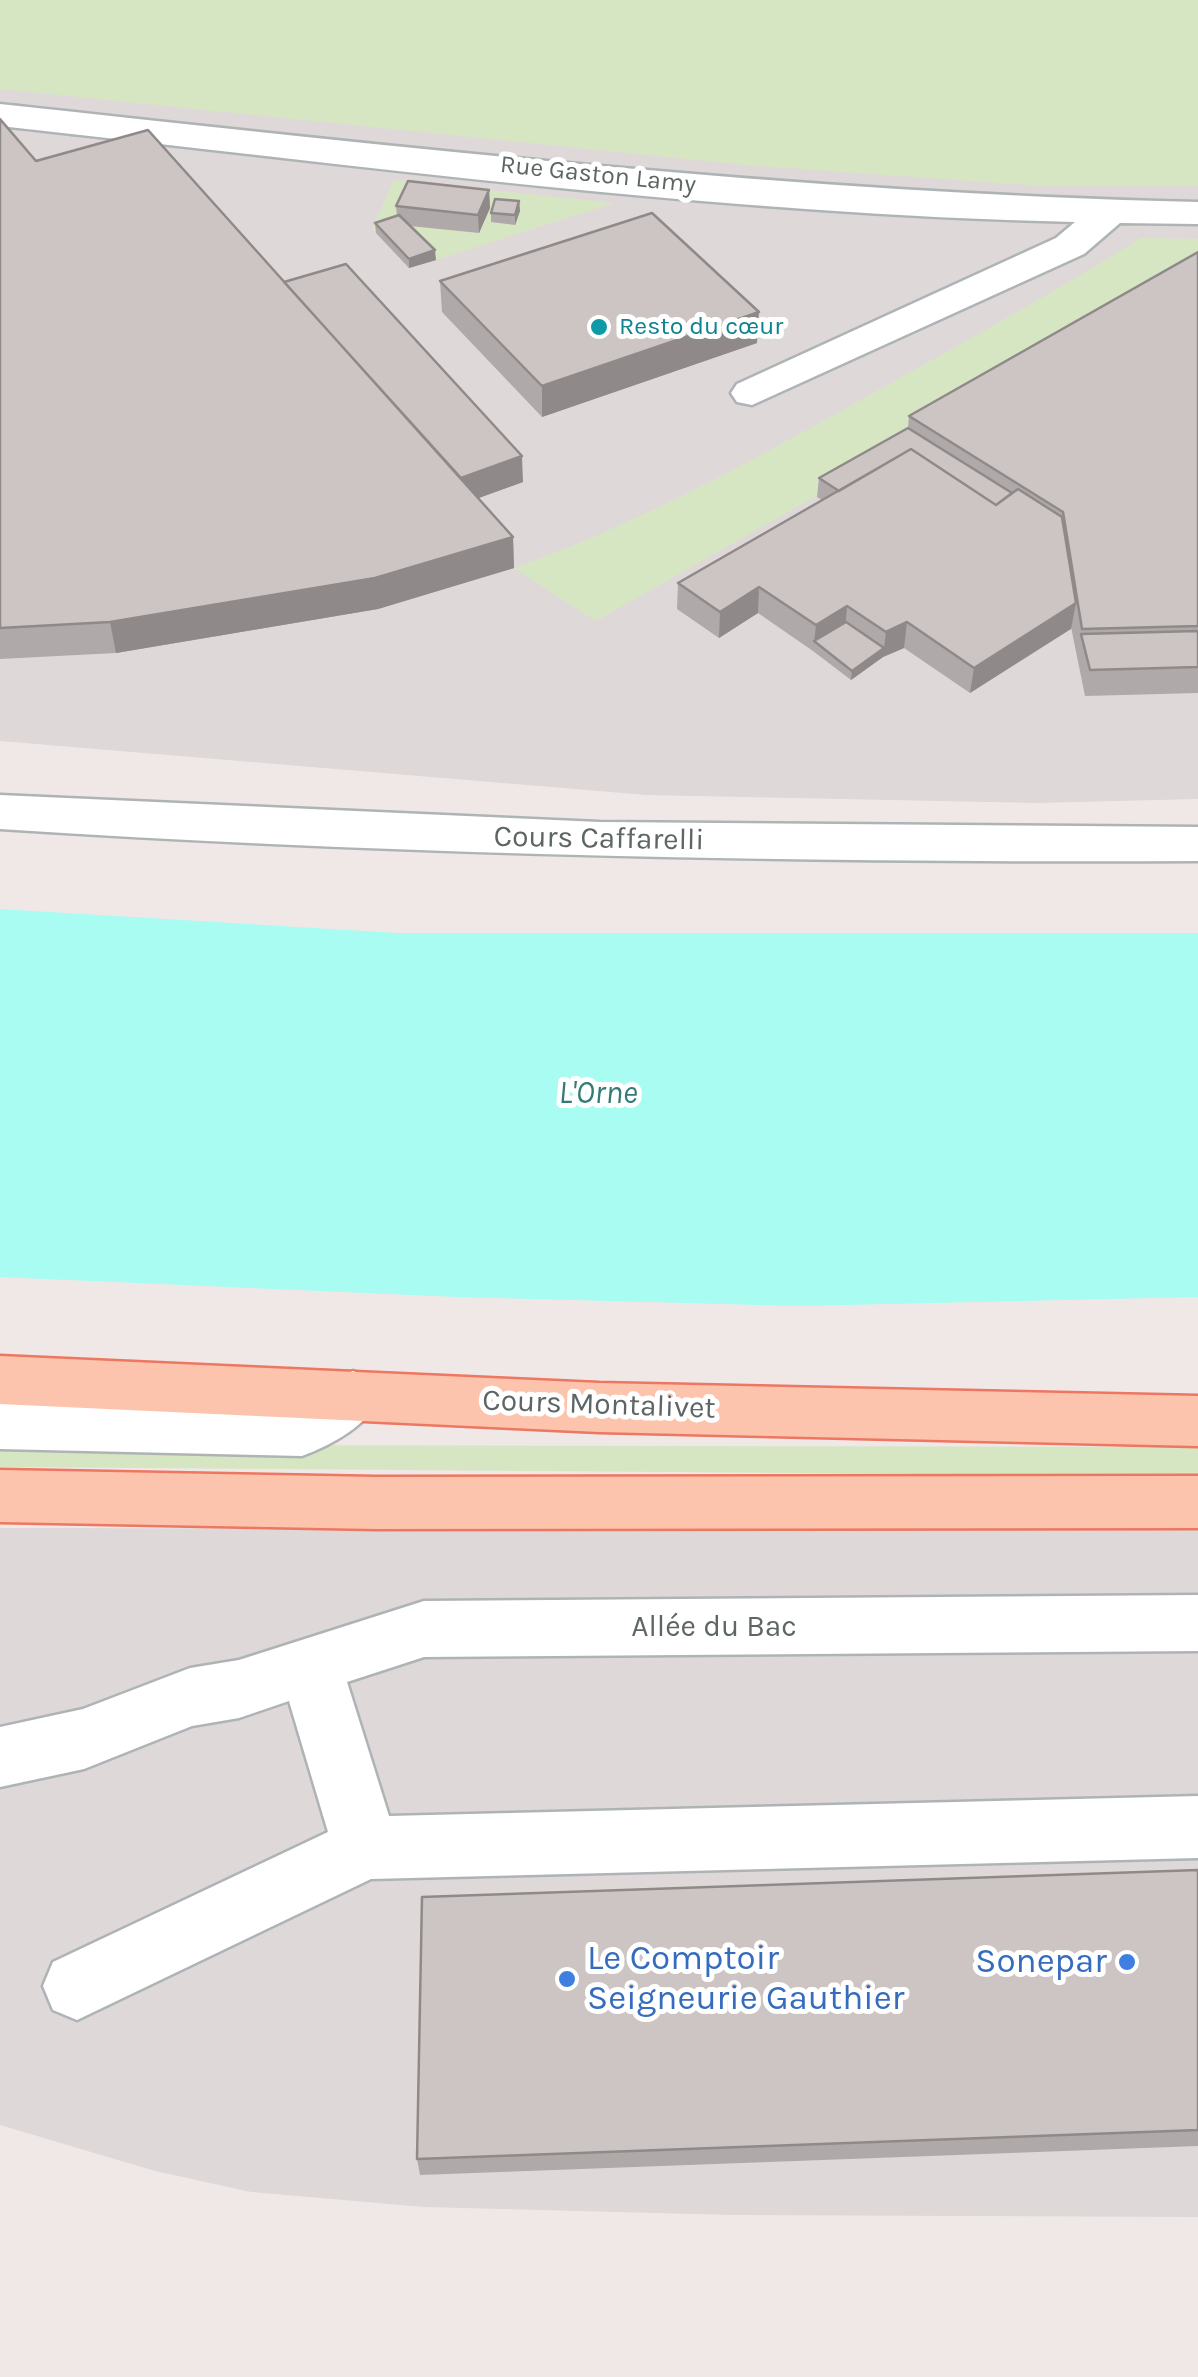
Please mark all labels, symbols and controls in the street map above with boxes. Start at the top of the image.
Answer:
street label: Rue Gaston Lamy [499,150,697,200]
place label: Resto du cœur [619,312,783,342]
marker: Resto du cœur [588,316,610,338]
street label: Cours Caffarelli [493,819,705,859]
water label: L'Orne [558,1075,638,1113]
street label: Cours Montalivet [482,1383,716,1427]
street label: Allée du Bac [631,1609,797,1645]
place label: Le Comptoir Seigneurie Gauthier [587,1938,904,2020]
place label: Sonepar [975,1941,1107,1983]
marker: Sonepar [1116,1951,1138,1973]
marker: Le Comptoir Seigneurie Gauthier [556,1968,578,1990]

